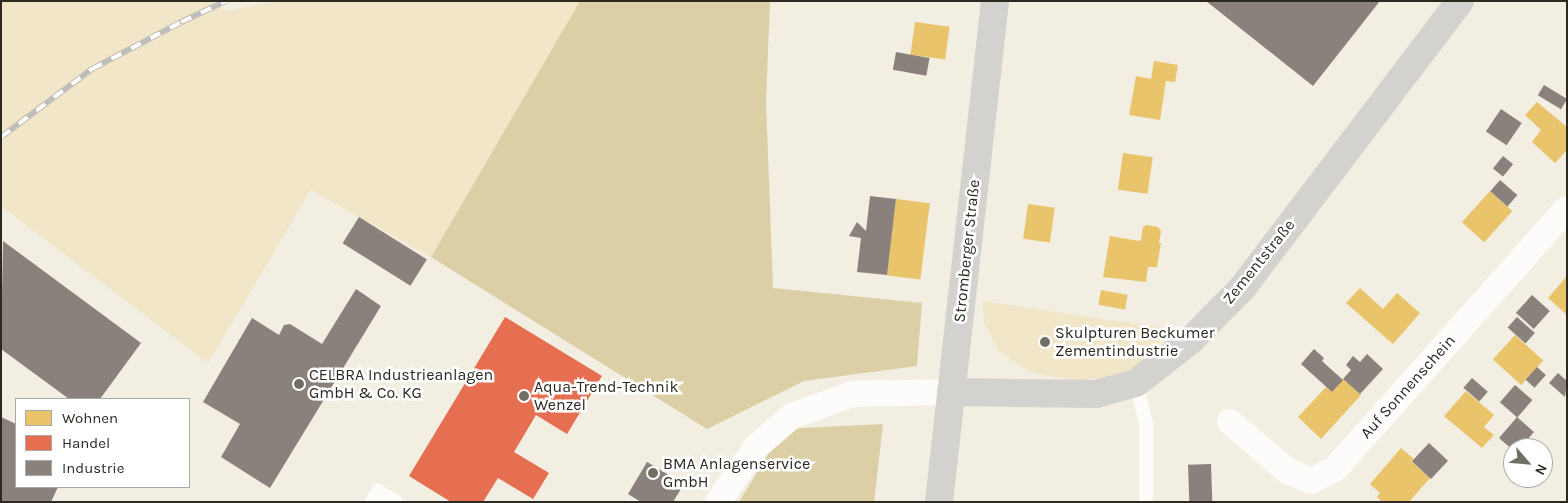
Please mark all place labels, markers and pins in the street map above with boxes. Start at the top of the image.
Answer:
place label: Skulpturen Beckumer Zementindustrie [1055,323,1214,361]
marker: Skulpturen Beckumer Zementindustrie [1039,336,1051,348]
place label: CELBRA Industrieanlagen GmbH & Co. KG [309,365,493,403]
place label: Aqua-Trend-Technik Wenzel [534,377,679,415]
marker: CELBRA Industrieanlagen GmbH & Co. KG [293,378,305,390]
marker: Aqua-Trend-Technik Wenzel [518,390,530,402]
place label: BMA Anlagenservice GmbH [663,454,810,492]
marker: BMA Anlagenservice GmbH [647,467,659,479]

